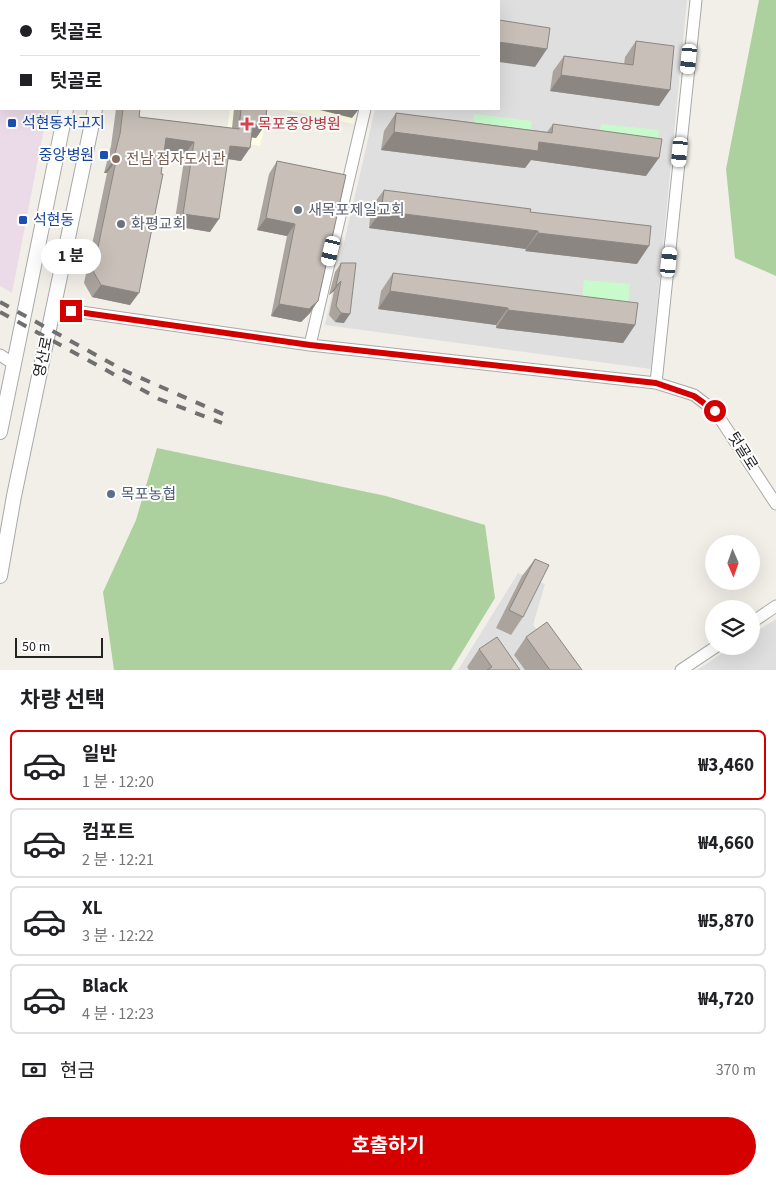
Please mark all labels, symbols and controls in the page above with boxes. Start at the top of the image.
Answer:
text: 텃골로 [50,19,102,46]
car [679,43,698,75]
text: 텃골로 [50,68,102,95]
place label: 석현동차고지 [22,113,105,134]
place label: 목포중앙병원 [258,114,341,135]
marker: 석현동차고지 [6,117,18,129]
marker: 목포중앙병원 [240,117,254,131]
car [671,136,688,168]
place label: 중앙병원 [39,145,94,166]
marker: 중앙병원 [98,149,110,161]
place label: 전남 점자도서관 [126,149,226,170]
marker: 전남 점자도서관 [110,153,122,165]
place label: 새목포제일교회 [308,200,405,221]
marker: 새목포제일교회 [292,204,304,216]
place label: 석현동 [33,210,74,231]
marker: 석현동 [17,214,29,226]
place label: 화평교회 [131,214,186,235]
marker: 화평교회 [115,218,127,230]
car [320,235,341,267]
callout: 1 분 [41,238,101,274]
text: 1 분 [58,245,84,267]
car [659,246,678,278]
route end [60,300,82,322]
street label: 영산로 [29,335,58,380]
route start [704,400,726,422]
street label: 텃골로 [723,428,762,474]
place label: 목포농협 [121,484,176,505]
marker: 목포농협 [105,488,117,500]
north arrow [705,535,760,590]
map controls [705,535,760,655]
button: layers [705,600,760,655]
scale bar [15,635,102,658]
text: 50 m [22,637,50,657]
text: 차량 선택 [20,684,105,716]
text: 일반 [82,741,117,768]
icon: car [22,743,67,788]
text: ₩3,460 [698,752,754,779]
text: 1 분 · 12:20 [82,771,154,793]
text: 컴포트 [82,819,134,846]
icon: car [22,821,67,866]
text: ₩4,660 [698,830,754,857]
text: 2 분 · 12:21 [82,849,154,871]
text: XL [82,895,103,922]
icon: car [22,899,67,944]
text: ₩5,870 [698,908,754,935]
text: 3 분 · 12:22 [82,925,154,947]
text: Black [82,973,128,1000]
icon: car [22,977,67,1022]
text: ₩4,720 [698,986,754,1013]
text: 4 분 · 12:23 [82,1003,154,1025]
icon: cash [20,1056,48,1084]
text: 현금 [60,1058,95,1085]
text: 370 m [716,1059,756,1081]
button: 호출하기 [20,1117,756,1175]

